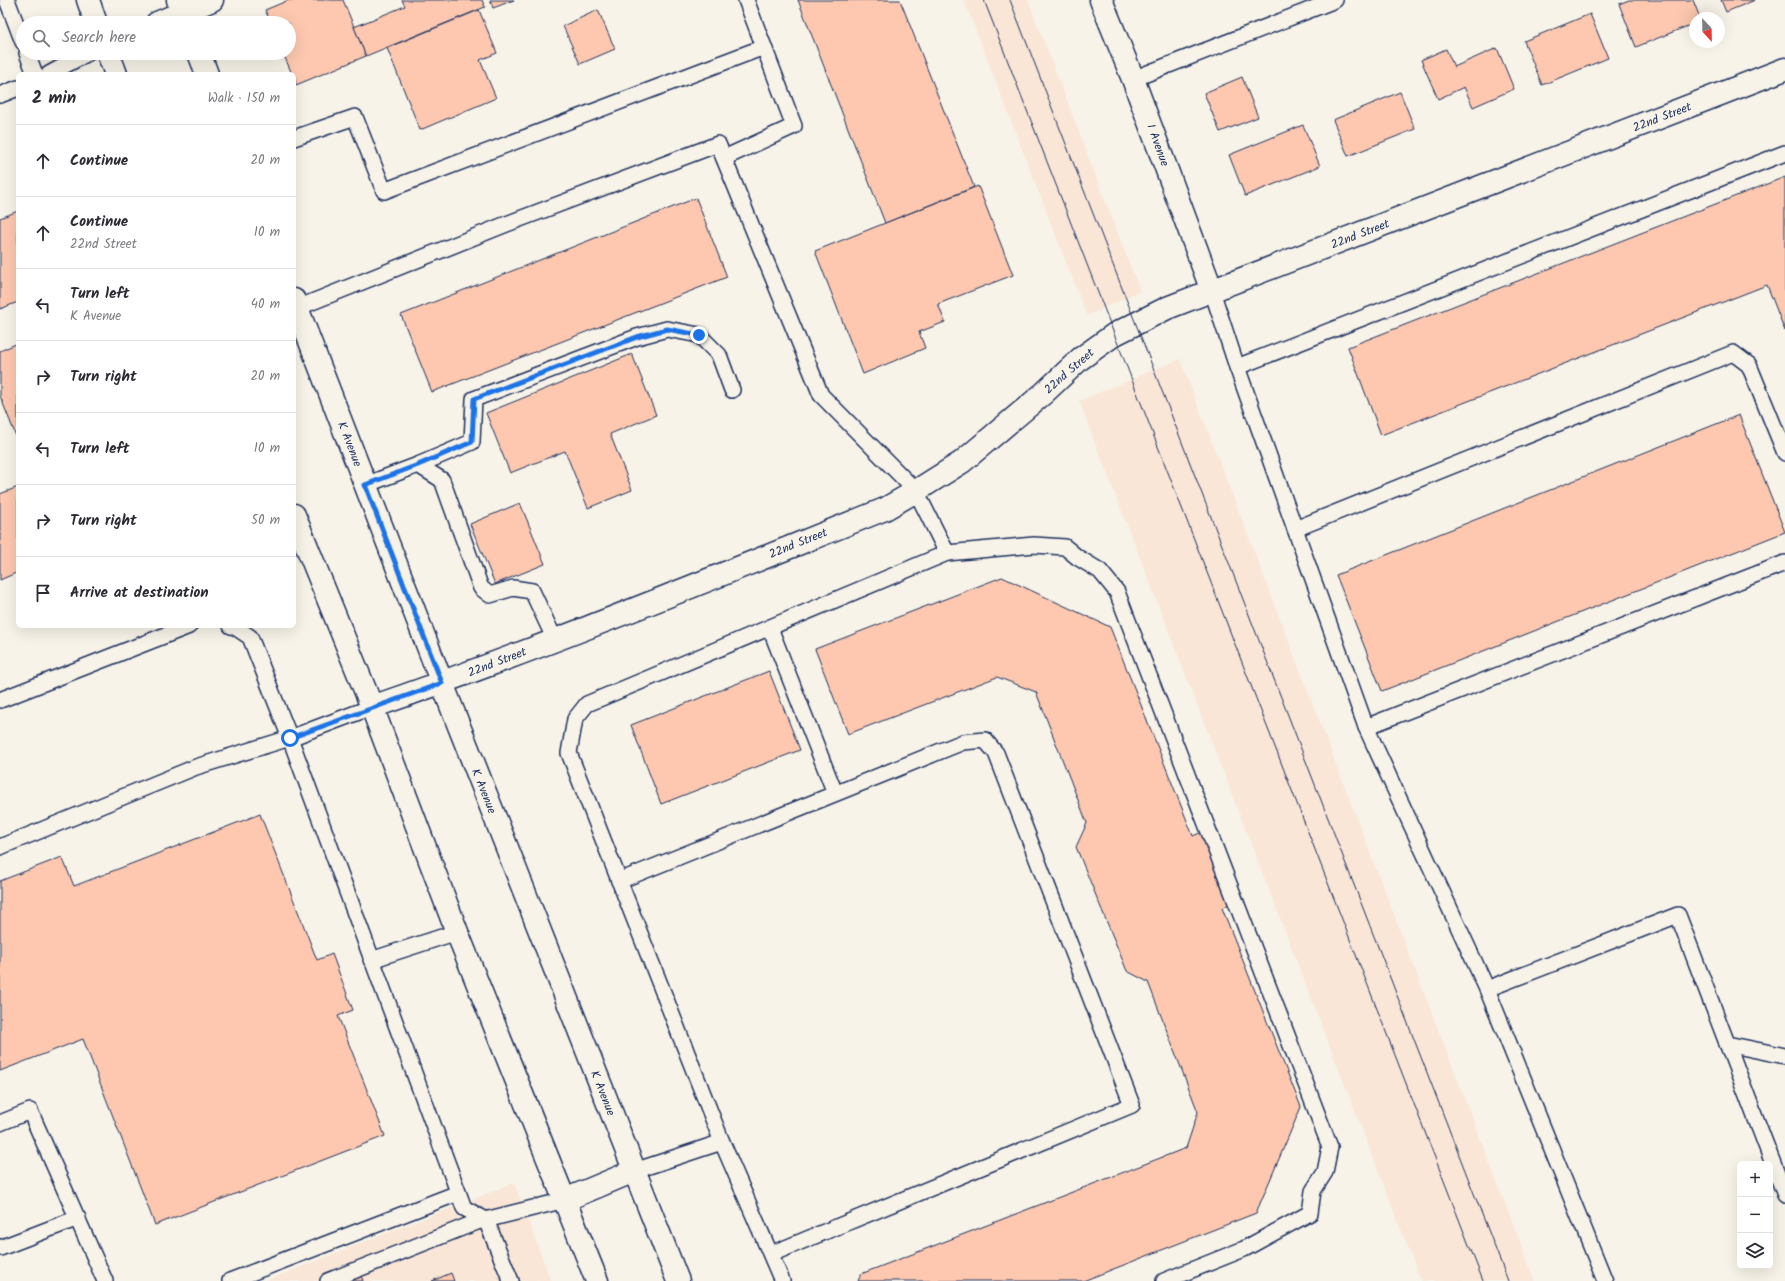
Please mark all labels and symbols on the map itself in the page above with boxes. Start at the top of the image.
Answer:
north arrow [1689,12,1725,48]
street label: 22nd Street [1630,97,1695,137]
street label: I Avenue [1141,121,1174,170]
street label: 22nd Street [1328,214,1393,254]
route end [690,326,708,344]
street label: 22nd Street [1040,344,1099,399]
street label: K Avenue [332,419,367,470]
street label: 22nd Street [766,523,831,564]
street label: 22nd Street [465,642,530,682]
route start [281,729,299,747]
street label: K Avenue [466,766,501,817]
street label: K Avenue [585,1068,620,1119]

